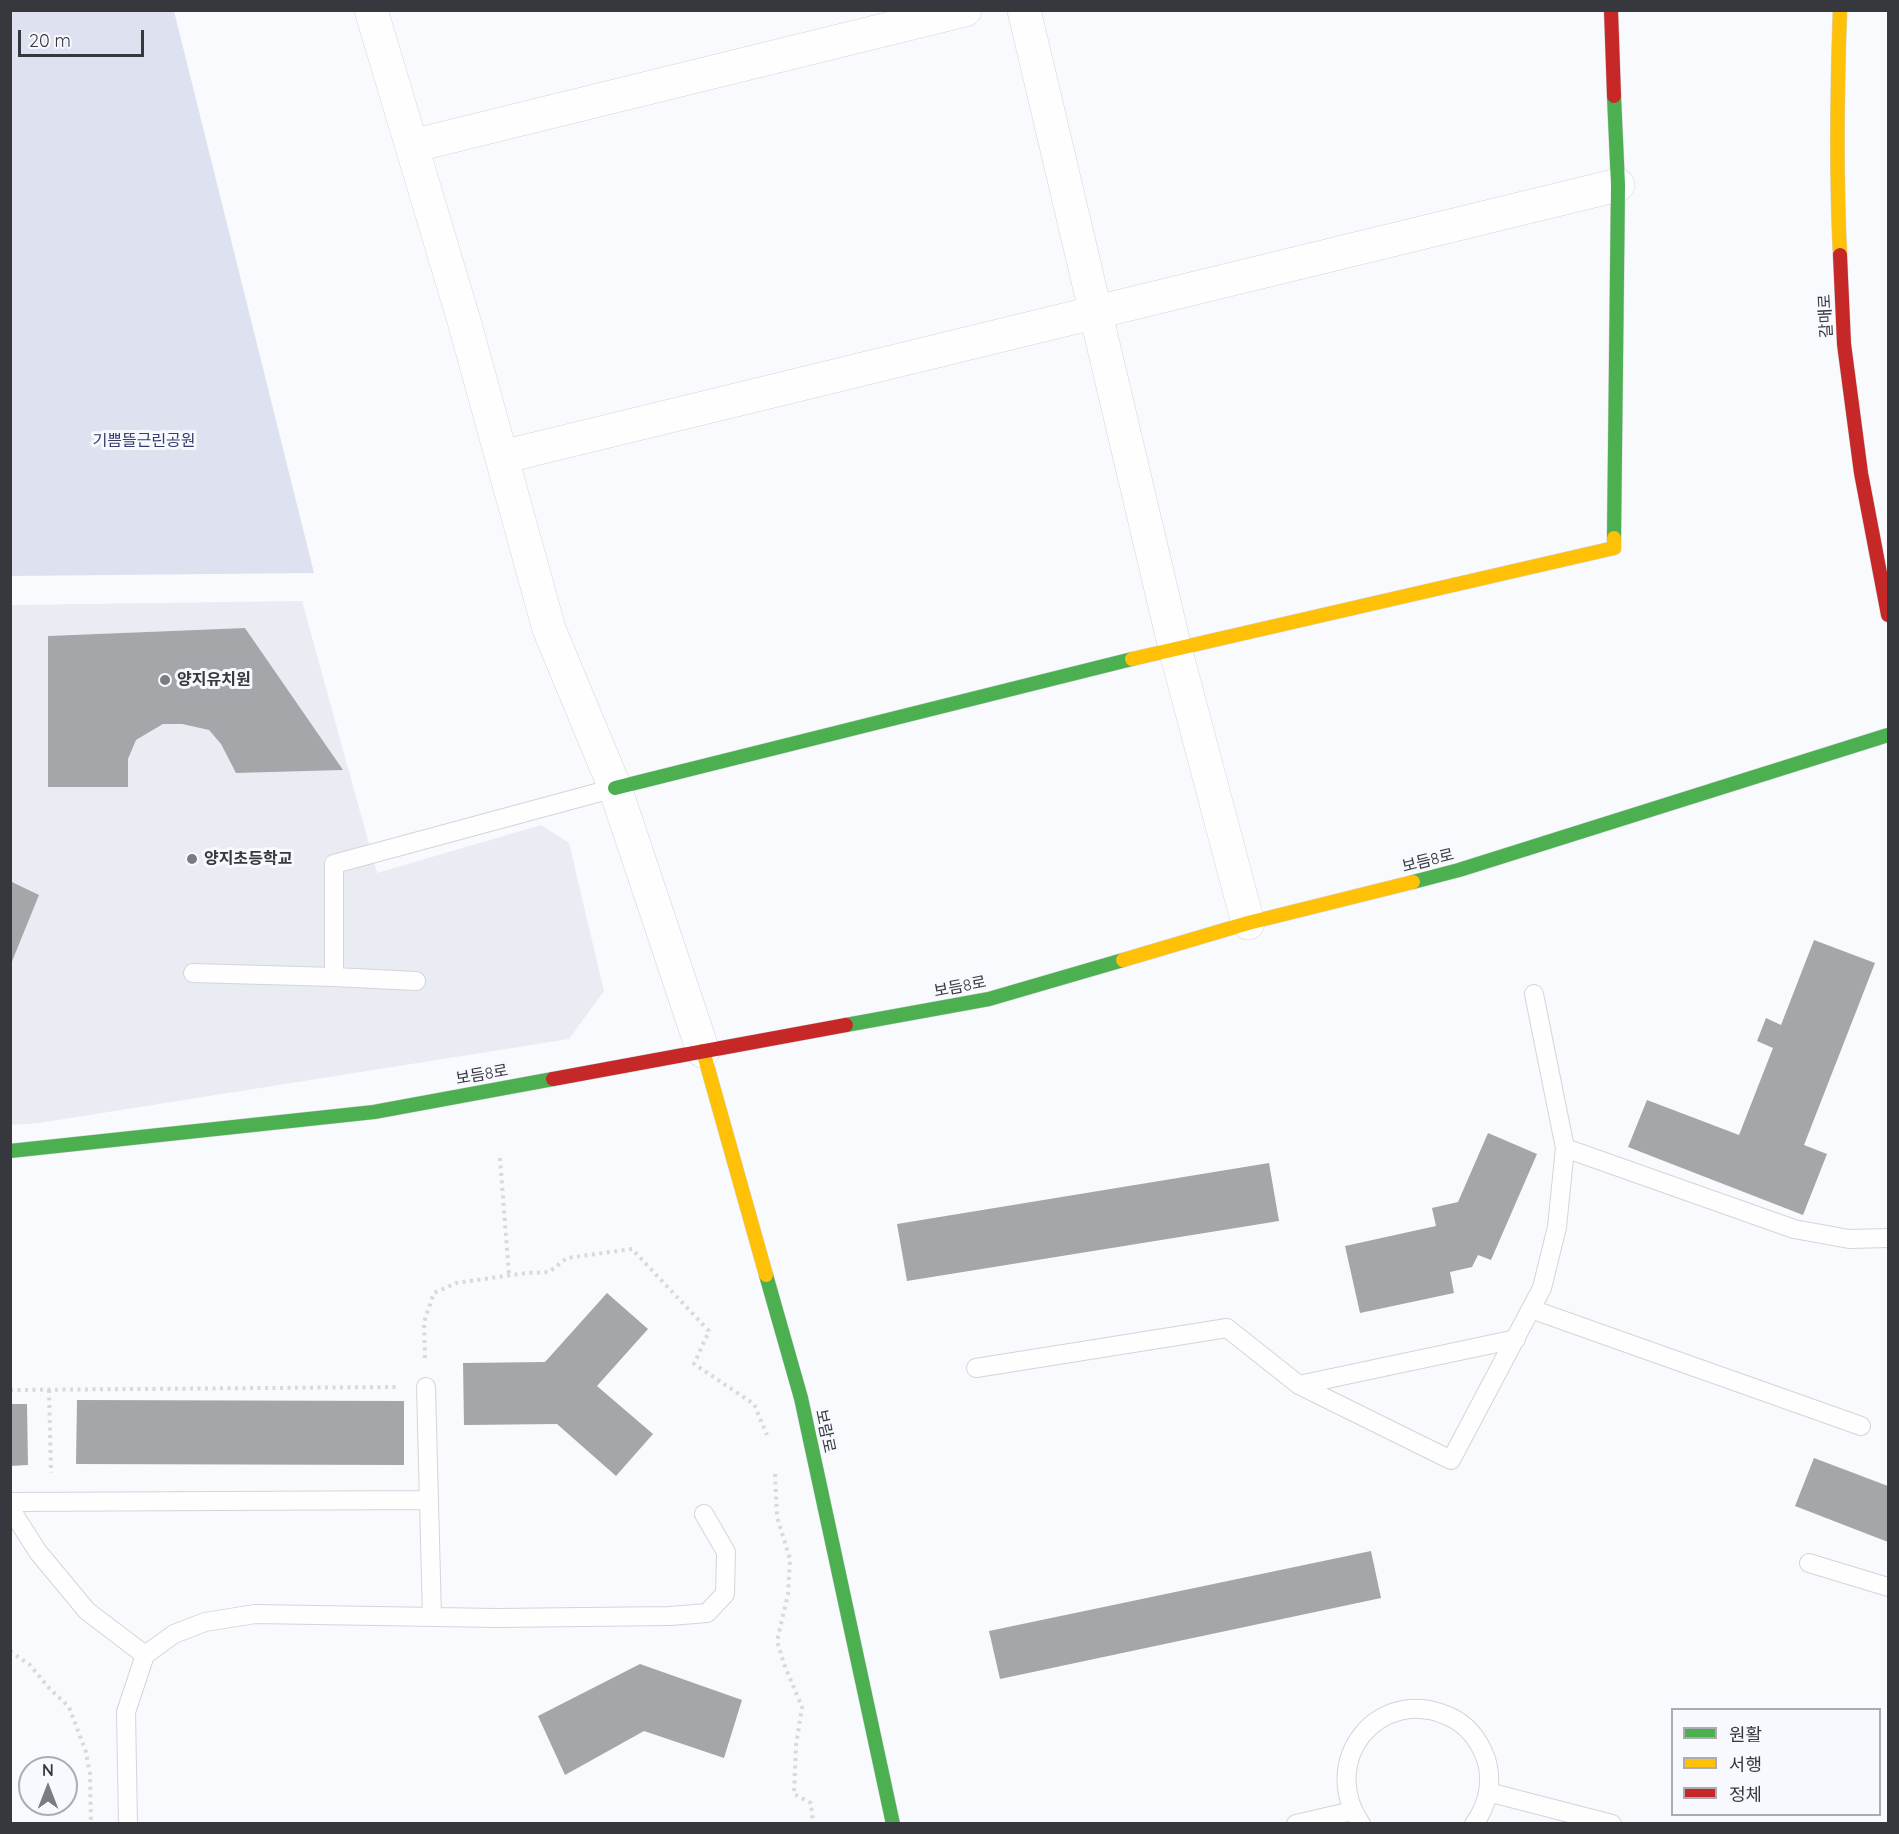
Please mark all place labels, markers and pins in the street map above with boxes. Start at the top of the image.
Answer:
place label: 양지유치원 [177,670,251,690]
marker: 양지유치원 [158,673,172,687]
place label: 양지초등학교 [204,849,292,869]
marker: 양지초등학교 [185,852,199,866]

